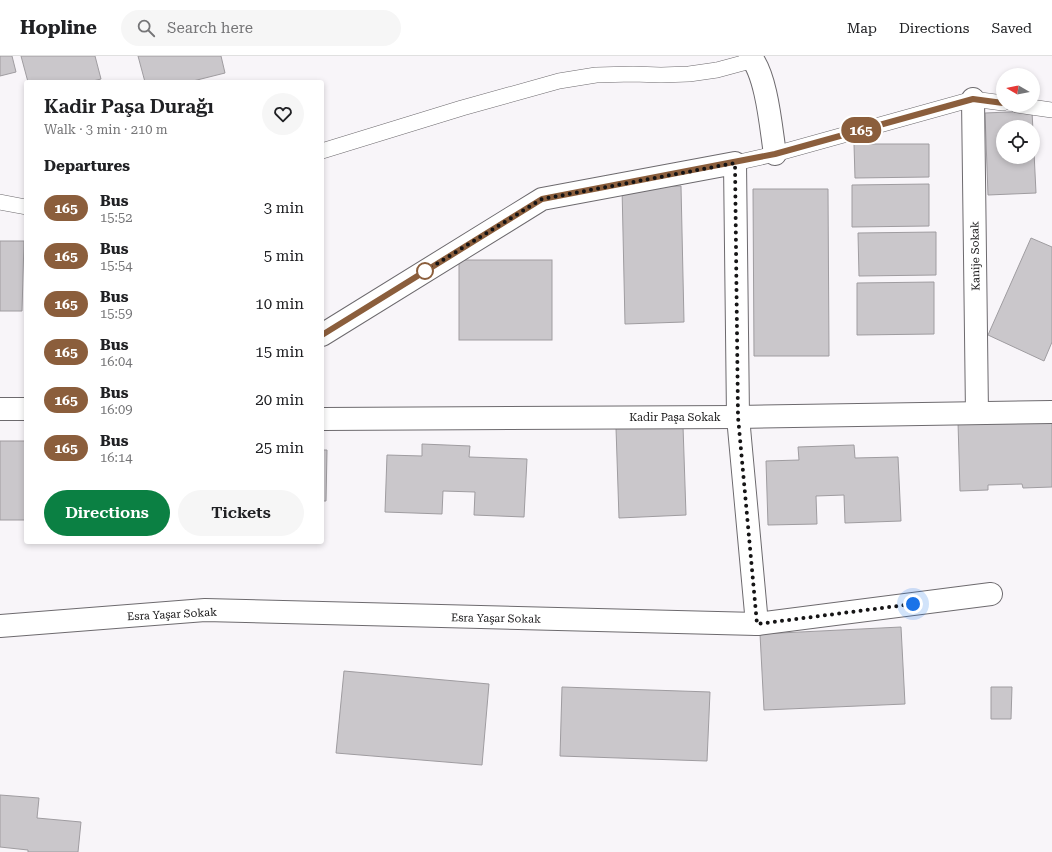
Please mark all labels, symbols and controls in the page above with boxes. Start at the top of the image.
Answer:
search box [121,10,401,46]
text: Hopline [20,16,97,39]
icon: search [135,17,157,39]
text: Search here [167,19,253,37]
text: Map [847,20,877,36]
text: Directions [899,20,969,36]
text: Saved [991,20,1032,36]
north arrow [996,68,1040,112]
map controls [996,68,1040,164]
button: heart [262,93,304,135]
text: Kadir Paşa Durağı [44,95,214,118]
line badge: 165 [838,117,884,143]
button: locate [996,120,1040,164]
text: Walk · 3 min · 210 m [44,122,168,137]
text: 165 [849,122,873,138]
text: Departures [44,157,130,175]
text: Bus [100,192,128,210]
text: 3 min [264,199,304,217]
text: 165 [54,200,78,216]
text: 15:52 [100,210,132,225]
street label: Kanije Sokak [968,221,983,291]
text: Bus [100,240,128,258]
text: 5 min [264,247,304,265]
text: 165 [54,248,78,264]
text: 15:54 [100,258,132,273]
unlabelled marker [416,262,434,280]
text: Bus [100,288,128,306]
text: 10 min [255,295,304,313]
text: 165 [54,296,78,312]
text: 15:59 [100,306,132,321]
text: Bus [100,336,128,354]
text: 15 min [255,343,304,361]
text: 165 [54,344,78,360]
text: 16:04 [100,354,132,369]
text: Bus [100,384,128,402]
text: 20 min [255,391,304,409]
text: 165 [54,392,78,408]
text: 16:09 [100,402,132,417]
street label: Kadir Paşa Sokak [629,411,721,424]
text: Bus [100,432,128,450]
text: 25 min [255,439,304,457]
text: 165 [54,440,78,456]
text: 16:14 [100,450,132,465]
button: Directions [44,490,170,536]
button: Tickets [178,490,304,536]
your location [903,594,923,614]
street label: Esra Yaşar Sokak [127,606,217,623]
street label: Esra Yaşar Sokak [451,611,541,626]

